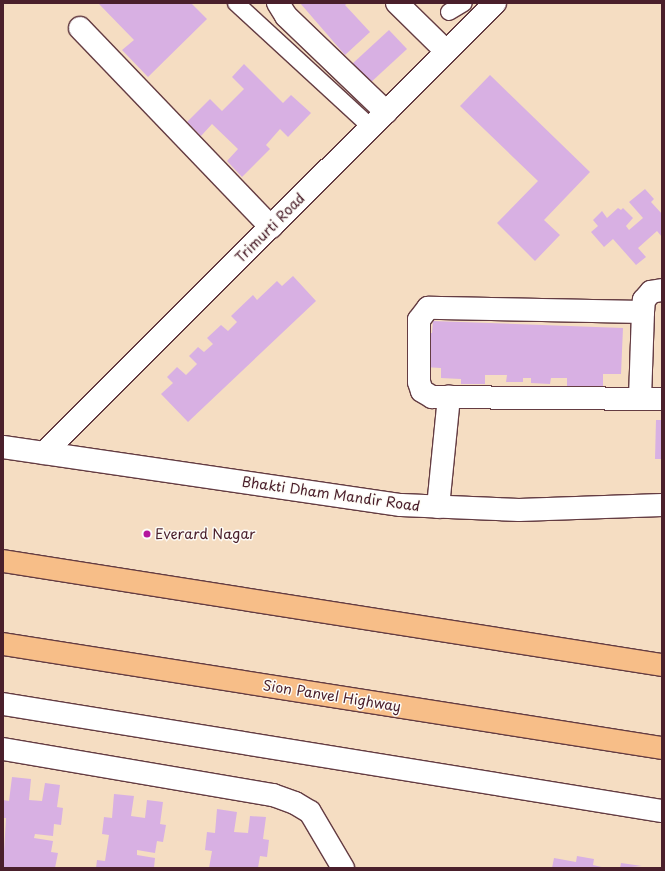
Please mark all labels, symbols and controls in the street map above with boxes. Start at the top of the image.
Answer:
street label: Trimurti Road [231,189,309,267]
street label: Bhakti Dham Mandir Road [240,473,422,515]
place label: Everard Nagar [155,526,255,542]
marker: Everard Nagar [142,529,152,539]
street label: Sion Panvel Highway [262,677,402,715]

